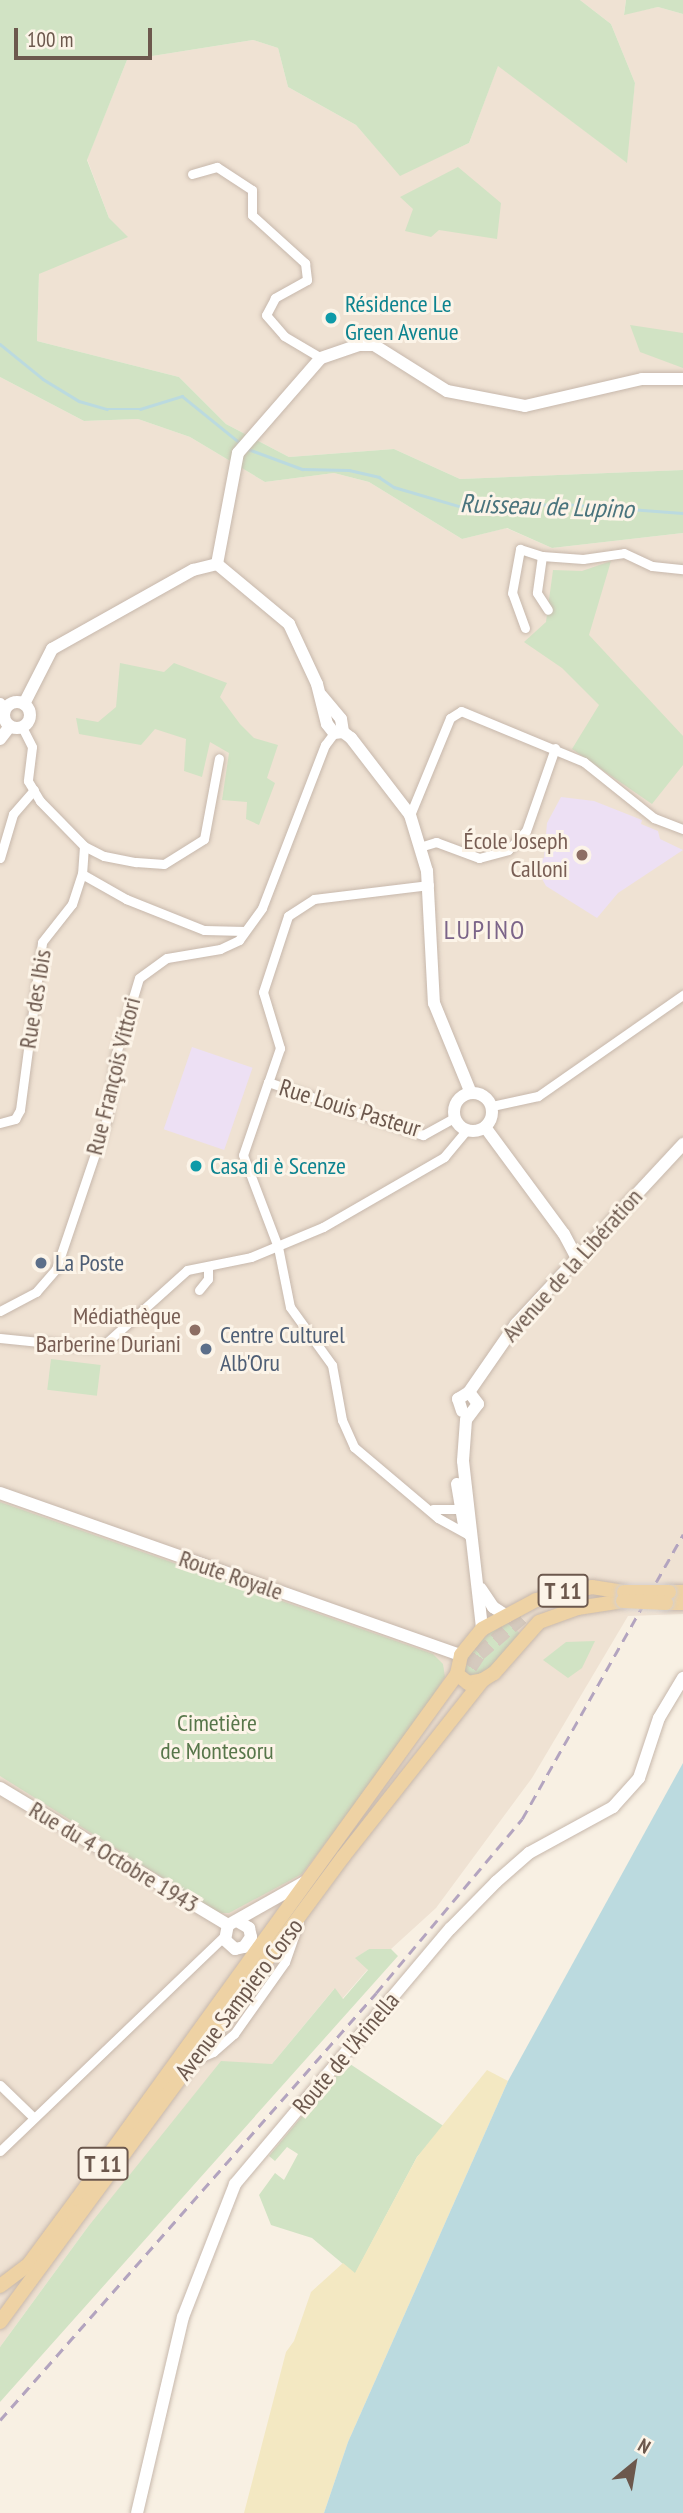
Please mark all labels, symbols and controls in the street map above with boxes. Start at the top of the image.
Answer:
scale bar [18,14,156,58]
text: 100 m [27,26,73,53]
place label: Résidence Le Green Avenue [345,290,459,346]
marker: Résidence Le Green Avenue [323,310,339,326]
water label: Ruisseau de Lupino [460,487,634,525]
place label: École Joseph Calloni [463,827,568,883]
marker: École Joseph Calloni [574,847,590,863]
district label: LUPINO [445,914,525,946]
street label: Rue des Ibis [13,947,57,1051]
street label: Rue François Vittori [79,994,147,1158]
street label: Rue Louis Pasteur [276,1073,424,1143]
place label: Casa di è Scenze [210,1152,346,1180]
marker: Casa di è Scenze [188,1158,204,1174]
street label: Avenue de la Libération [496,1183,648,1347]
place label: La Poste [55,1249,124,1277]
marker: La Poste [33,1255,49,1271]
place label: Médiathèque Barberine Duriani [36,1302,181,1358]
place label: Centre Culturel Alb'Oru [220,1321,345,1377]
marker: Médiathèque Barberine Duriani [187,1322,203,1338]
marker: Centre Culturel Alb'Oru [198,1341,214,1357]
street label: Route Royale [175,1544,287,1606]
road number: T 11 [537,1572,589,1610]
park label: Cimetière de Montesoru [160,1709,274,1765]
street label: Rue du 4 Octobre 1943 [24,1795,204,1919]
street label: Avenue Sampiero Corso [169,1913,309,2085]
street label: Route de l'Arinella [287,1986,405,2120]
road number: T 11 [77,2144,129,2184]
north arrow [599,2429,669,2499]
text: N [634,2433,655,2459]

